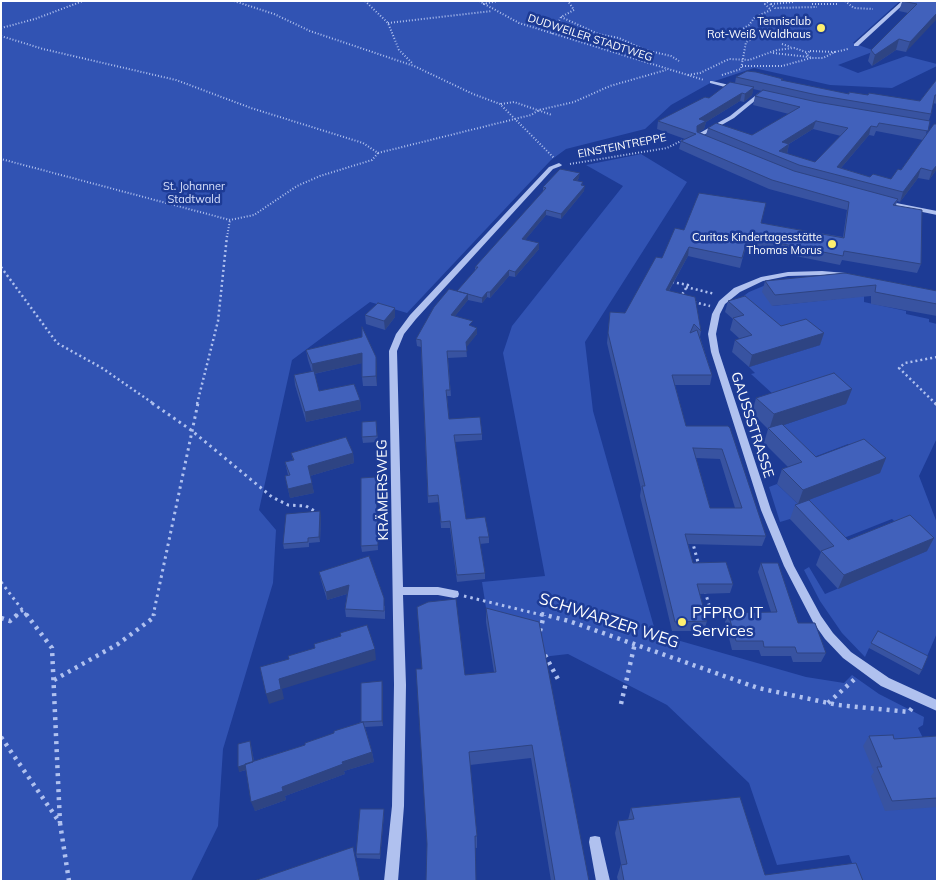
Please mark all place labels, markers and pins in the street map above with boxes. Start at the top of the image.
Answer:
place label: Tennisclub Rot-Weiß Waldhaus [707,15,811,41]
marker: Tennisclub Rot-Weiß Waldhaus [815,22,827,34]
place label: Caritas Kindertagesstätte Thomas Morus [692,231,822,257]
marker: Caritas Kindertagesstätte Thomas Morus [826,238,838,250]
place label: PFPRO IT Services [692,603,763,641]
marker: PFPRO IT Services [676,616,688,628]

